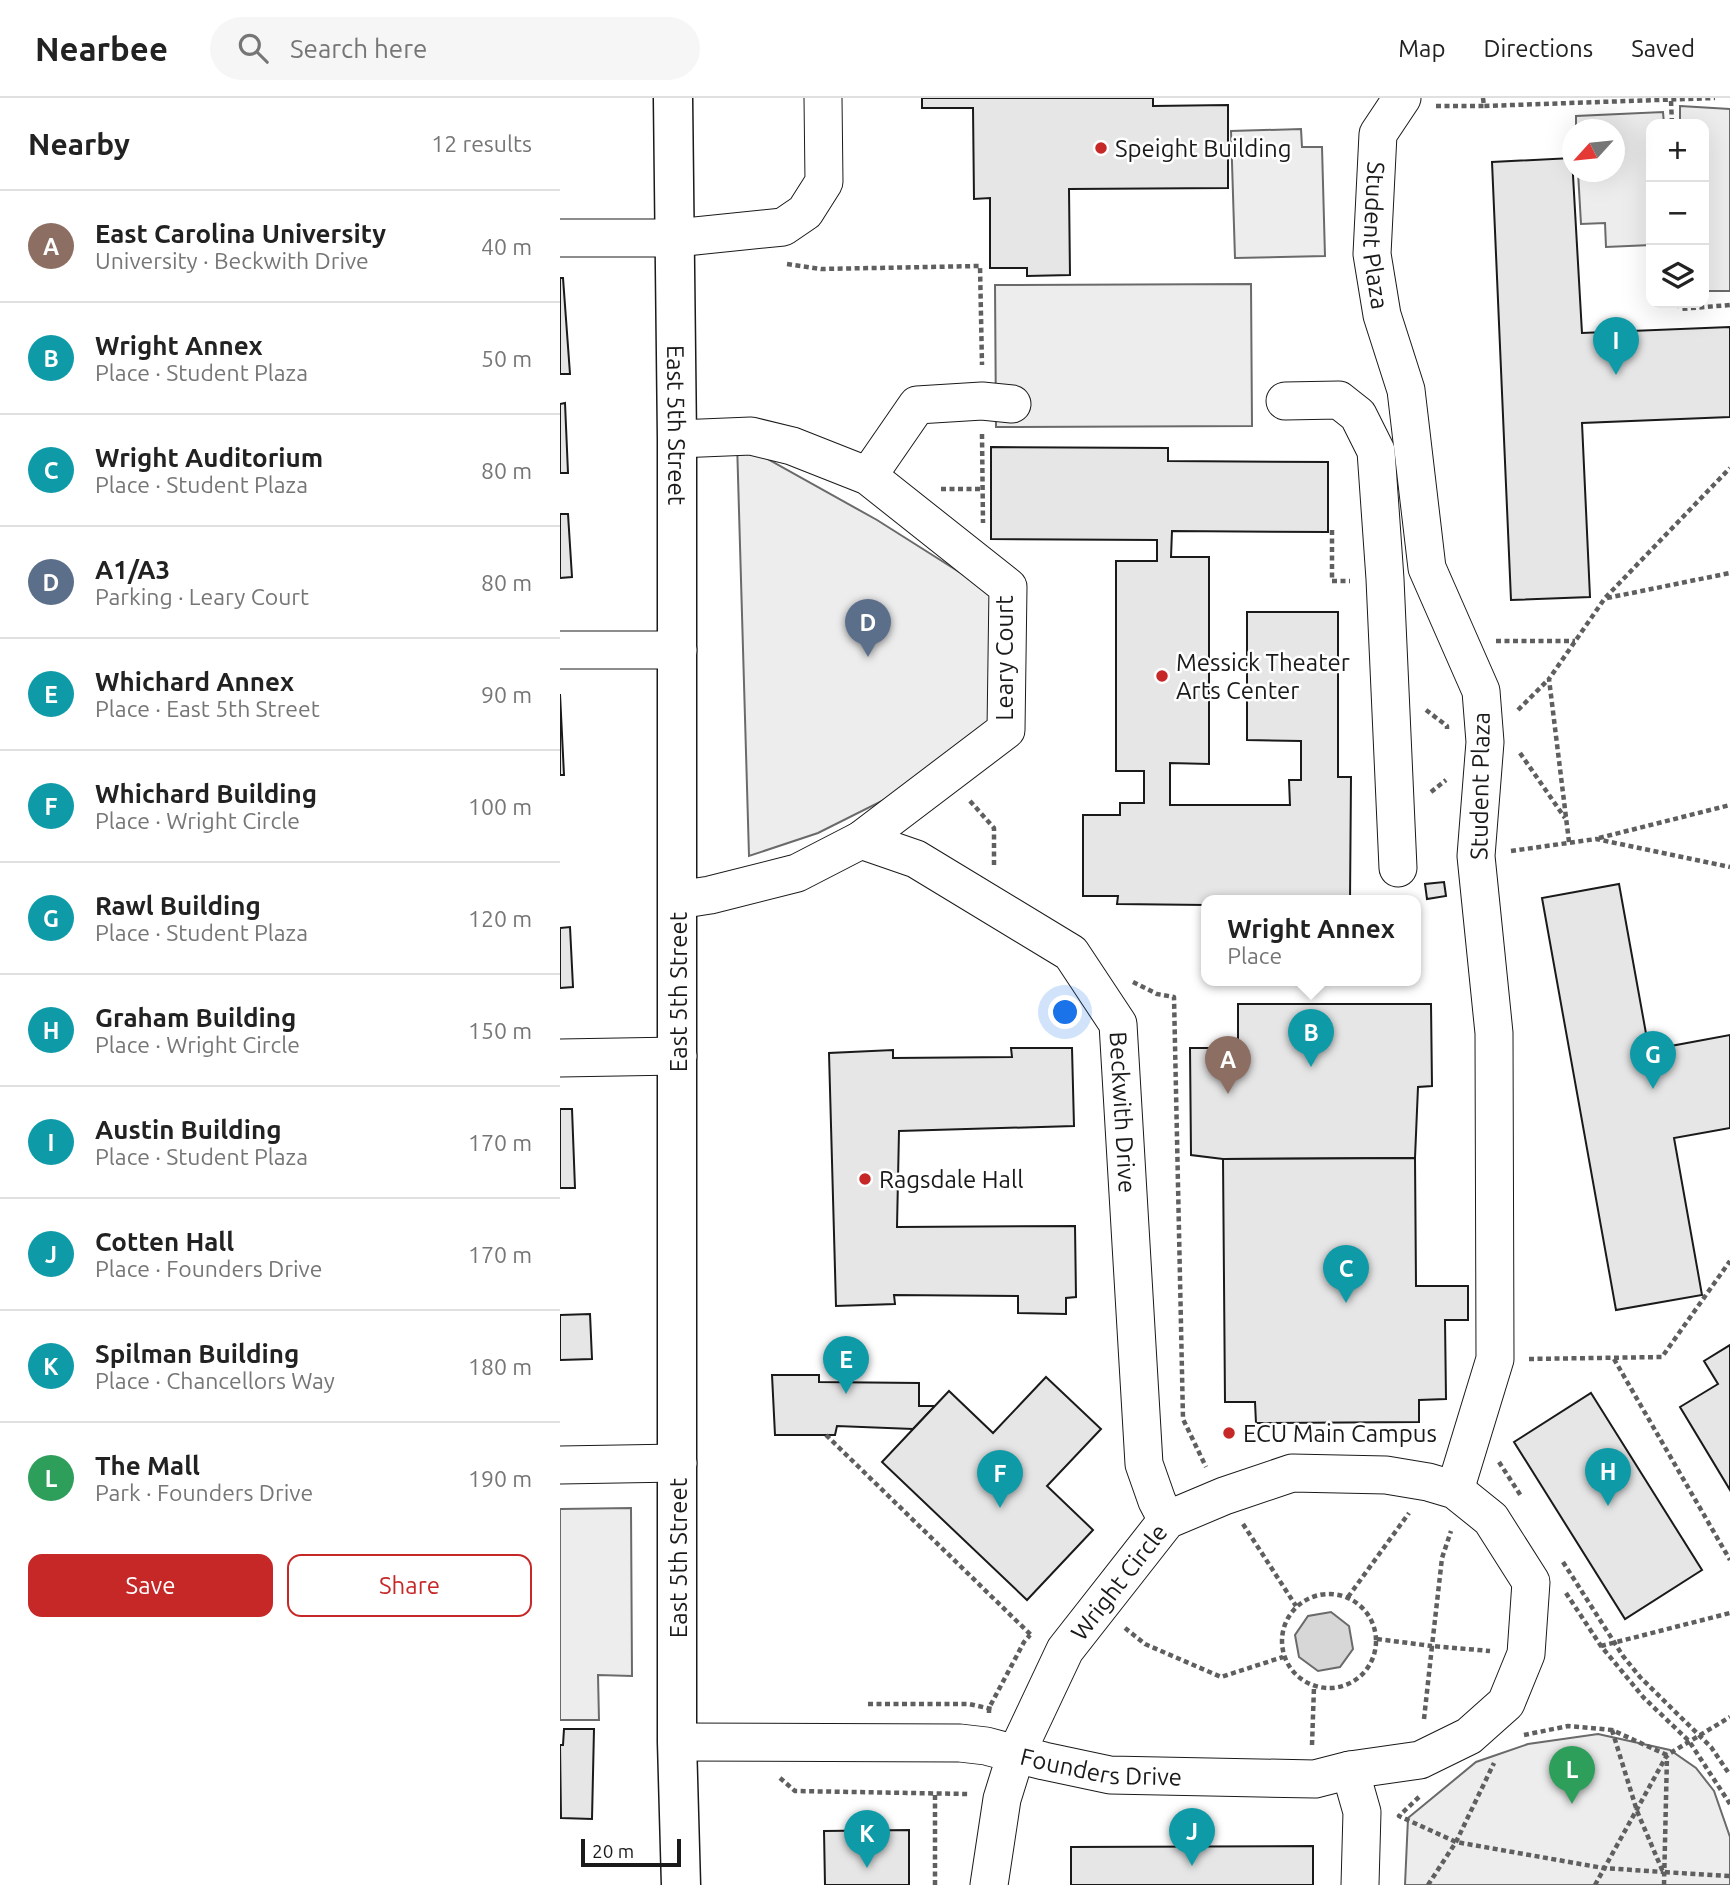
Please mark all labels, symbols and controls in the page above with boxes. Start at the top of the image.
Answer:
search box [210,17,700,80]
icon: search [234,29,272,67]
text: Nearbee [35,30,168,67]
text: Search here [290,34,427,63]
text: Map [1398,35,1445,62]
text: Directions [1483,35,1593,62]
text: Saved [1631,35,1695,62]
north arrow [1562,119,1625,182]
map controls [1646,119,1709,308]
button: + [1646,119,1709,182]
text: Nearby [28,127,130,161]
text: 12 results [431,131,532,156]
place label: Speight Building [1115,135,1292,162]
marker: Speight Building [1093,140,1109,156]
street label: Student Plaza [1359,161,1394,311]
button: − [1646,182,1709,245]
text: East Carolina University [95,219,386,248]
text: A [43,234,59,259]
text: 40 m [481,234,532,259]
button: layers [1646,245,1709,308]
text: University · Beckwith Drive [95,248,369,273]
pin: I [1593,317,1639,375]
text: Wright Annex [95,331,263,360]
street label: East 5th Street [662,345,691,506]
text: B [43,346,59,371]
text: 50 m [481,346,532,371]
text: Place · Student Plaza [95,360,308,385]
text: Wright Auditorium [95,443,323,472]
text: C [44,458,58,483]
text: 80 m [481,458,532,483]
text: Place · Student Plaza [95,472,308,497]
text: A1/A3 [95,555,170,584]
text: D [43,570,59,595]
text: 80 m [481,570,532,595]
text: Parking · Leary Court [95,584,309,609]
street label: Leary Court [991,595,1018,721]
pin: D [845,599,891,657]
place label: Messick Theater Arts Center [1176,649,1350,704]
text: Whichard Annex [95,667,294,696]
marker: Messick Theater Arts Center [1154,668,1170,684]
text: E [44,682,58,707]
text: 90 m [481,682,532,707]
text: Place · East 5th Street [95,696,320,721]
street label: Student Plaza [1465,712,1495,860]
text: Whichard Building [95,779,317,808]
text: F [45,794,57,819]
text: 100 m [468,794,532,819]
text: Place · Wright Circle [95,808,300,833]
text: Rawl Building [95,891,261,920]
popup [1201,895,1421,986]
text: G [43,906,59,931]
text: 120 m [468,906,532,931]
street label: East 5th Street [665,911,692,1072]
text: Wright Annex [1227,914,1395,943]
text: Place · Student Plaza [95,920,308,945]
text: Place [1227,943,1282,968]
your location [1048,995,1082,1029]
text: Graham Building [95,1003,296,1032]
pin: B [1288,1009,1334,1067]
text: H [43,1018,59,1043]
text: 150 m [468,1018,532,1043]
street label: Beckwith Drive [1105,1031,1141,1194]
pin: G [1630,1031,1676,1089]
text: Place · Wright Circle [95,1032,300,1057]
pin: A [1205,1036,1251,1094]
text: Austin Building [95,1115,281,1144]
text: I [48,1130,54,1155]
text: 170 m [468,1130,532,1155]
text: Place · Student Plaza [95,1144,308,1169]
place label: Ragsdale Hall [879,1166,1024,1193]
marker: Ragsdale Hall [857,1171,873,1187]
text: Cotten Hall [95,1227,234,1256]
text: J [45,1242,57,1267]
text: 170 m [468,1242,532,1267]
pin: C [1323,1245,1369,1303]
text: Place · Founders Drive [95,1256,322,1281]
pin: E [823,1336,869,1394]
text: Spilman Building [95,1339,299,1368]
text: K [43,1354,59,1379]
text: 180 m [468,1354,532,1379]
text: Place · Chancellors Way [95,1368,335,1393]
place label: ECU Main Campus [1243,1420,1437,1447]
marker: ECU Main Campus [1221,1425,1237,1441]
pin: H [1585,1448,1631,1506]
pin: F [977,1450,1023,1508]
text: The Mall [95,1451,200,1480]
text: L [45,1466,57,1491]
text: 190 m [468,1466,532,1491]
street label: East 5th Street [665,1477,692,1638]
text: Park · Founders Drive [95,1480,313,1505]
street label: Wright Circle [1065,1519,1173,1645]
button: Save [28,1554,273,1617]
button: Share [287,1554,532,1617]
street label: Founders Drive [1018,1742,1182,1790]
pin: L [1549,1746,1595,1804]
pin: J [1169,1808,1215,1866]
pin: K [844,1810,890,1868]
scale bar [581,1836,681,1868]
text: 20 m [592,1840,634,1862]

